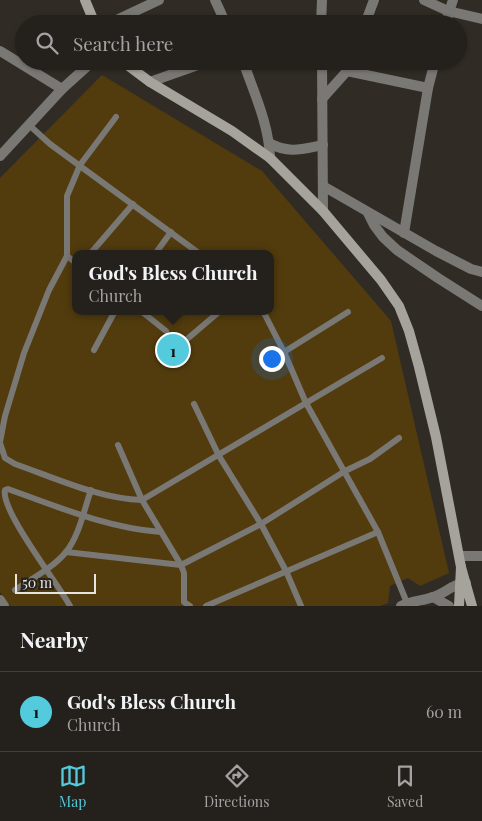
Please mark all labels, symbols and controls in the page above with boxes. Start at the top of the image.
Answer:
search box [15,15,467,70]
icon: search [33,29,61,57]
text: Search here [73,30,173,56]
popup [72,250,274,315]
text: God's Bless Church [89,259,257,285]
text: Church [89,285,142,306]
pin: 1 [157,331,189,369]
your location [259,346,285,372]
scale bar [15,571,96,594]
text: 50 m [22,573,52,592]
text: Nearby [20,625,89,653]
text: God's Bless Church [67,688,236,714]
text: 1 [33,701,39,722]
text: 60 m [426,701,462,722]
text: Church [67,714,121,735]
tab: Map [59,762,87,811]
tab: Directions [204,762,270,811]
tab: Saved [387,762,423,811]

